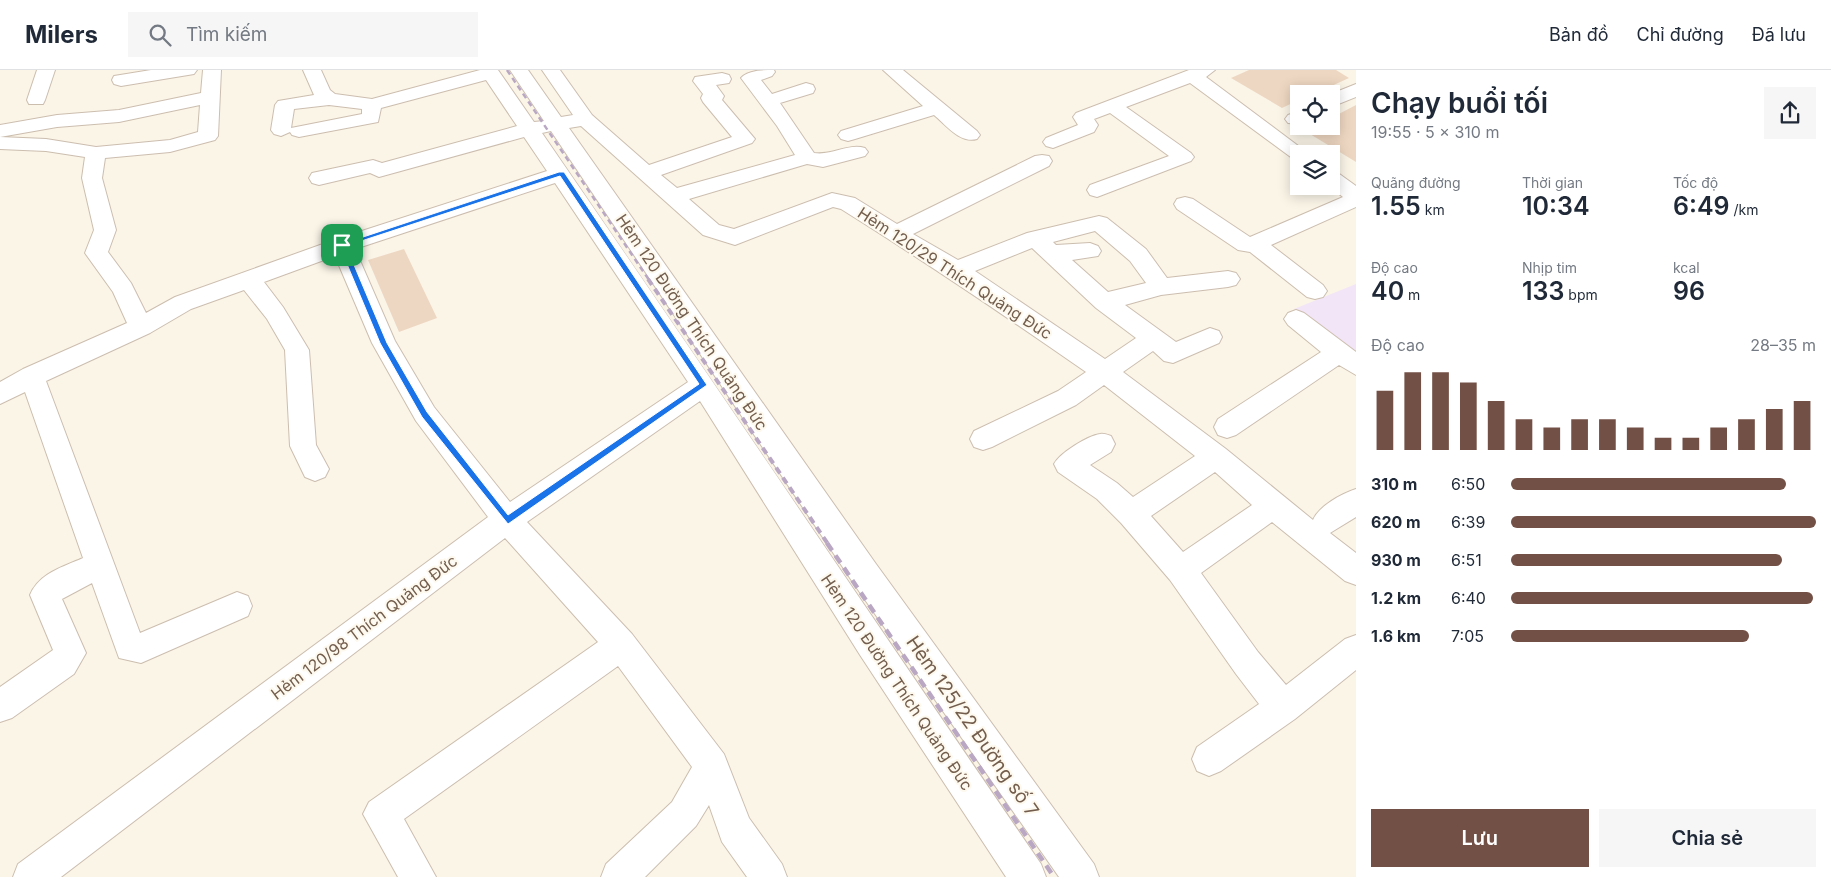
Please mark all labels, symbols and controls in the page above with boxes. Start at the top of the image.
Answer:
search box [128,12,478,57]
text: Milers [25,20,98,49]
icon: search [146,21,174,49]
text: Tìm kiếm [186,23,268,46]
text: Bản đồ [1549,24,1608,45]
text: Chỉ đường [1636,24,1724,45]
text: Đã lưu [1752,24,1806,45]
map controls [1290,85,1340,195]
button: locate [1290,85,1340,135]
text: Chạy buổi tối [1371,86,1548,120]
button: share [1764,87,1816,139]
text: 19:55 · 5 × 310 m [1371,122,1499,142]
button: layers [1290,145,1340,195]
text: Quãng đường [1371,174,1461,191]
text: Thời gian [1522,174,1583,191]
text: Tốc độ [1673,174,1718,191]
text: 1.55 [1371,191,1421,221]
text: 10:34 [1522,191,1590,221]
text: 6:49 [1673,191,1730,221]
text: km [1421,201,1445,218]
text: /km [1730,201,1759,218]
street label: Hẻm 120/29 Thích Quảng Đức [854,203,1056,343]
street label: Hẻm 120 Đường Thích Quảng Đức [612,210,772,434]
pin [321,224,363,266]
icon: arrive [328,231,356,259]
text: Độ cao [1371,259,1418,276]
text: Nhịp tim [1522,259,1577,276]
text: kcal [1673,259,1700,276]
text: 40 [1371,276,1404,306]
text: 133 [1522,276,1564,306]
text: 96 [1673,276,1705,306]
text: m [1404,286,1420,303]
text: bpm [1564,286,1598,303]
text: Độ cao [1371,335,1425,355]
text: 28–35 m [1750,335,1816,355]
text: 310 m [1371,474,1417,494]
text: 6:50 [1451,474,1485,494]
text: 620 m [1371,512,1421,532]
text: 6:39 [1451,512,1485,532]
street label: Hẻm 120/98 Thích Quảng Đức [267,550,461,704]
text: 930 m [1371,550,1421,570]
text: 6:51 [1451,550,1482,570]
street label: Hẻm 120 Đường Thích Quảng Đức [817,570,977,794]
text: 1.2 km [1371,588,1421,608]
text: 6:40 [1451,588,1486,608]
text: 1.6 km [1371,626,1421,646]
text: 7:05 [1451,626,1484,646]
street label: Hẻm 125/22 Đường số 7 [901,631,1044,821]
button: Lưu [1371,809,1589,867]
button: Chia sẻ [1599,809,1816,867]

